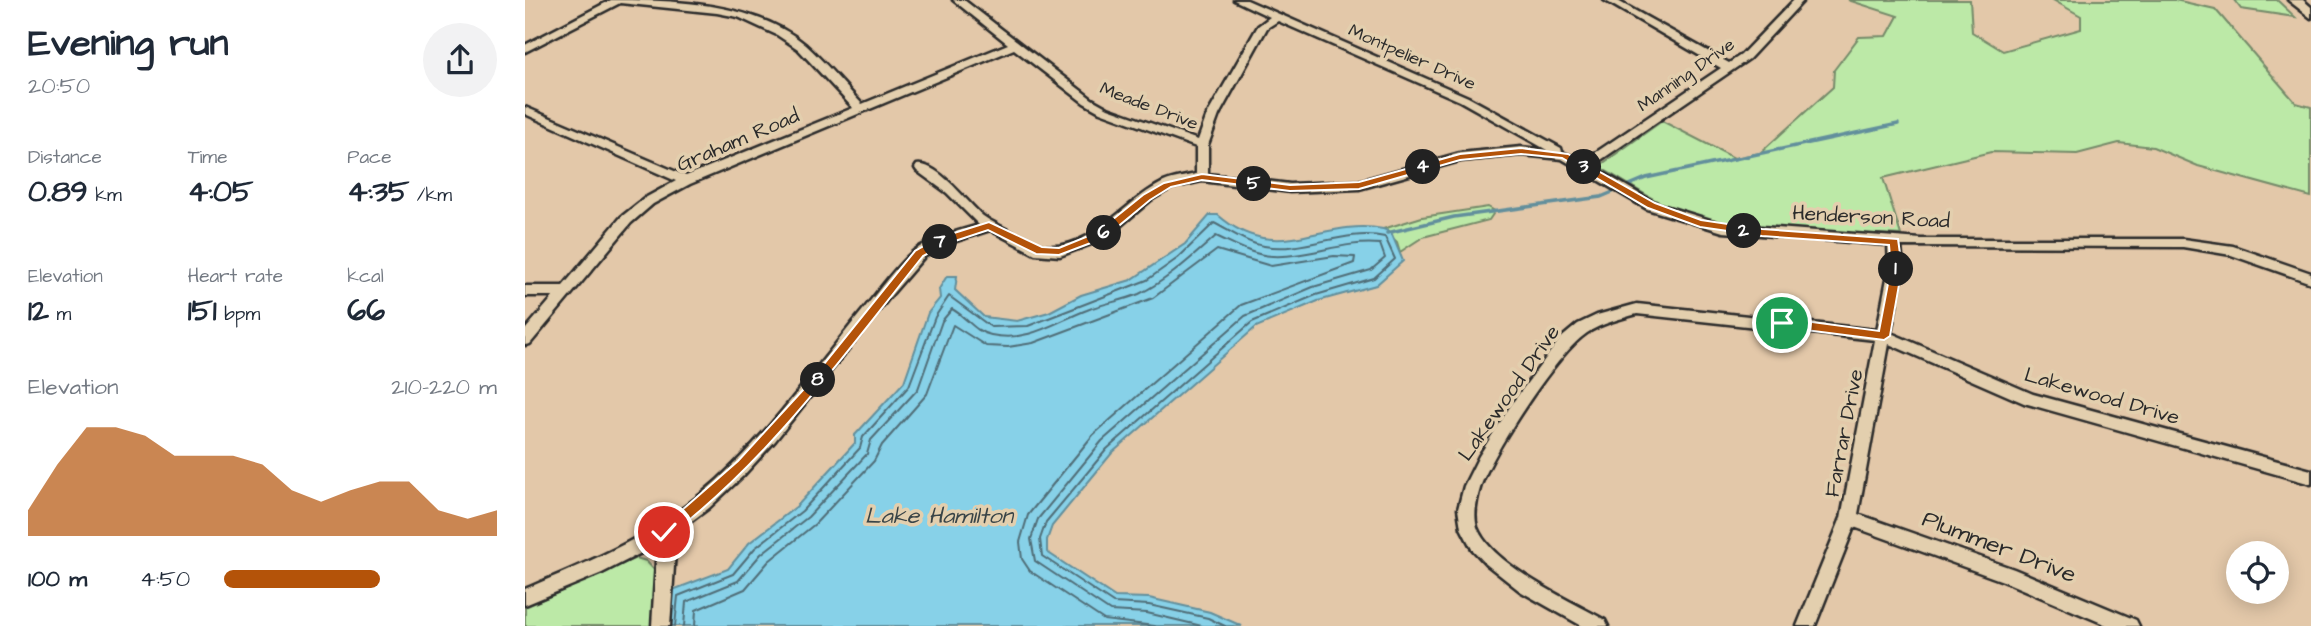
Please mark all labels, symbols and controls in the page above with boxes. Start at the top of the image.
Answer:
text: Evening run [28,18,229,70]
street label: Montpelier Drive [1344,18,1480,96]
button: share [423,23,497,97]
street label: Manning Drive [1632,32,1741,119]
text: 20:50 [28,70,90,102]
street label: Meade Drive [1096,76,1202,136]
street label: Graham Road [672,101,804,179]
text: Distance [28,144,102,171]
text: Time [188,144,227,171]
text: Pace [347,144,391,171]
pin: 4 [1405,150,1441,184]
pin: 3 [1567,150,1601,184]
text: 4 [1416,153,1429,180]
text: 3 [1579,153,1588,180]
pin: 5 [1237,166,1271,202]
text: 5 [1247,170,1260,197]
text: 0.89 [28,171,88,213]
text: 4:05 [188,171,253,213]
text: 4:35 [347,171,409,213]
text: km [88,182,122,209]
text: /km [409,182,452,209]
street label: Henderson Road [1791,198,1951,236]
pin: 2 [1727,214,1761,248]
pin: 6 [1087,216,1121,250]
text: 2 [1738,217,1749,244]
text: 6 [1098,219,1109,246]
pin: 7 [923,224,957,260]
text: 7 [934,228,945,255]
pin: 1 [1879,252,1913,286]
text: 1 [1894,255,1897,282]
text: Elevation [28,263,103,290]
text: Heart rate [188,263,283,290]
text: kcal [347,263,384,290]
text: 12 [28,290,49,332]
text: 151 [188,290,217,332]
text: 66 [347,290,385,332]
pin [1752,293,1812,353]
text: m [49,301,71,328]
text: bpm [217,301,260,328]
icon: arrive [1763,304,1801,342]
street label: Lakewood Drive [1451,319,1567,467]
street label: Lakewood Drive [2021,360,2183,432]
pin: 8 [801,362,835,398]
text: 8 [811,366,824,393]
street label: Farrar Drive [1817,367,1871,499]
text: Elevation [28,371,119,403]
text: 210–220 m [391,371,497,403]
water label: Lake Hamilton [865,500,1015,532]
pin [634,502,694,562]
street label: Plummer Drive [1917,502,2081,592]
icon: check [645,513,683,551]
map controls [2226,541,2289,604]
button: locate [2226,541,2289,604]
text: 100 m [28,563,87,595]
text: 4:50 [140,563,190,595]

